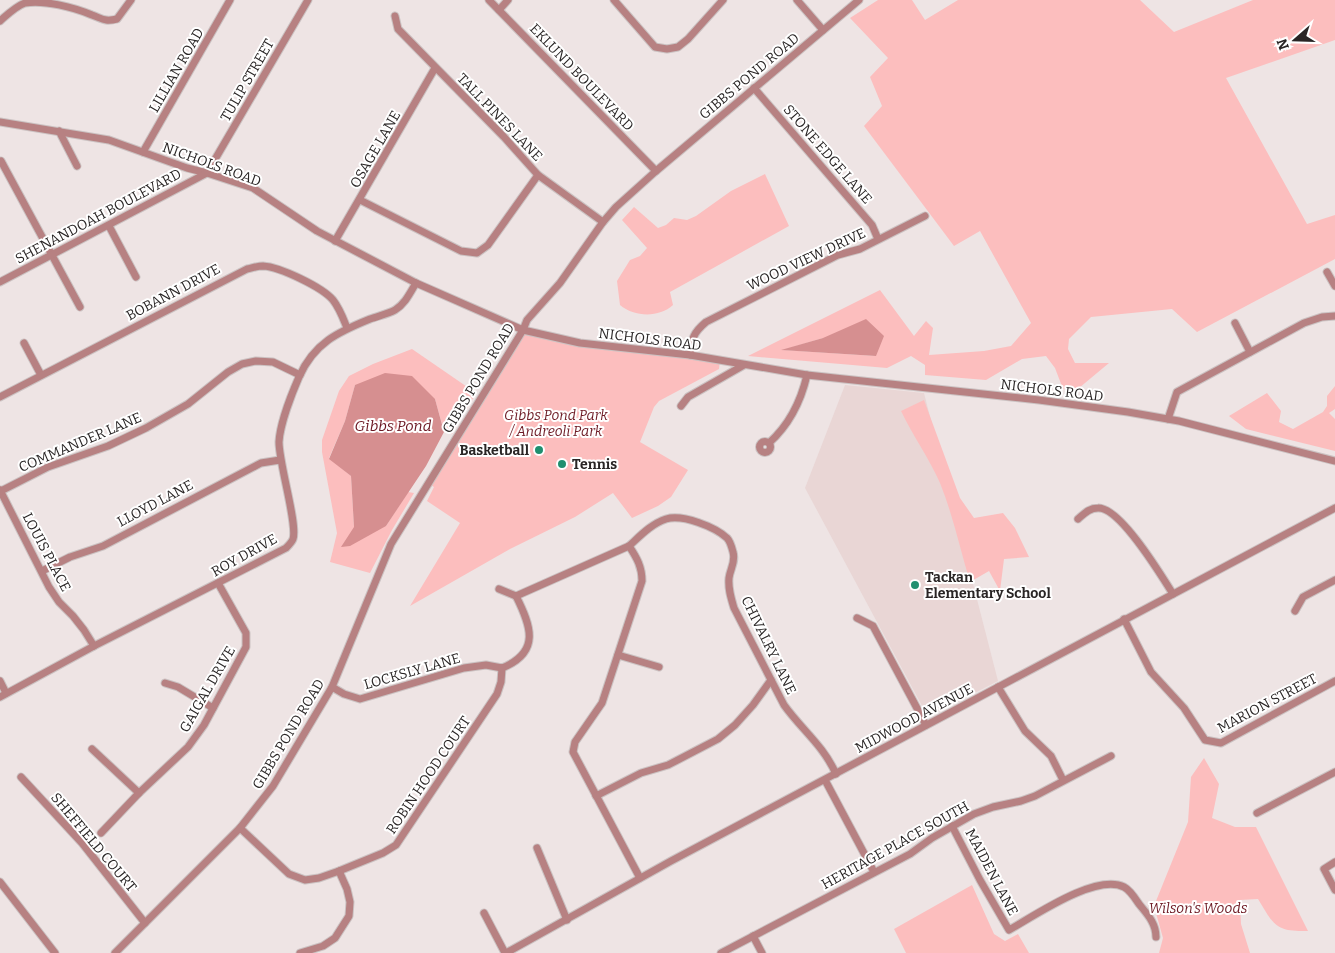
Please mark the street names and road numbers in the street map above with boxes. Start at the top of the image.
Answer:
street label: EKLUND BOULEVARD [526,20,637,134]
street label: LILLIAN ROAD [145,25,207,115]
street label: GIBBS POND ROAD [696,30,803,123]
street label: TULIP STREET [217,36,278,124]
street label: TALL PINES LANE [453,70,546,165]
street label: STONE EDGE LANE [780,101,875,208]
street label: OSAGE LANE [346,108,404,191]
street label: NICHOLS ROAD [160,139,263,190]
street label: SHENANDOAH BOULEVARD [12,165,184,268]
street label: WOOD VIEW DRIVE [744,225,868,294]
street label: BOBANN DRIVE [123,261,223,324]
street label: GIBBS POND ROAD [439,320,518,436]
street label: NICHOLS ROAD [597,325,702,354]
street label: NICHOLS ROAD [999,376,1104,405]
street label: COMMANDER LANE [16,409,144,476]
street label: LLOYD LANE [115,476,196,530]
street label: LOUIS PLACE [19,510,74,595]
street label: ROY DRIVE [208,530,280,580]
street label: CHIVALRY LANE [737,593,800,697]
street label: GAIGAL DRIVE [176,643,239,735]
street label: LOCKSLY LANE [362,650,462,693]
street label: MARION STREET [1215,670,1320,737]
street label: GIBBS POND ROAD [249,676,328,792]
street label: MIDWOOD AVENUE [852,680,976,757]
street label: ROBIN HOOD COURT [383,713,474,837]
street label: SHEFFIELD COURT [47,789,140,895]
street label: HERITAGE PLACE SOUTH [819,798,972,893]
street label: MAIDEN LANE [962,826,1022,919]

